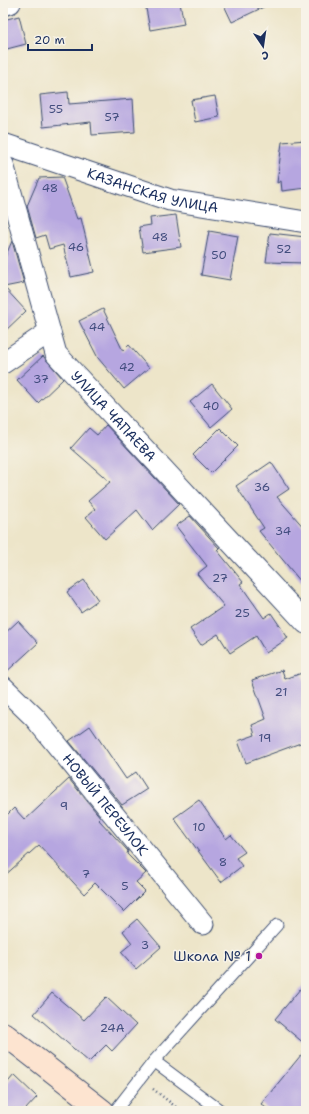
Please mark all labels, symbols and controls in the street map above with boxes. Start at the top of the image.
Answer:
scale bar [28,26,92,52]
north arrow [243,26,283,66]
text: 20 m [34,32,65,48]
text: С [260,47,270,63]
house number: 55 [49,101,63,117]
house number: 57 [104,109,120,125]
street label: КАЗАНСКАЯ УЛИЦА [85,164,219,217]
house number: 48 [42,180,58,196]
house number: 48 [152,229,168,245]
house number: 46 [68,239,84,255]
house number: 52 [276,241,292,257]
house number: 50 [211,247,227,263]
house number: 44 [89,319,105,335]
house number: 42 [119,359,135,375]
street label: УЛИЦА ЧАПАЕВА [67,367,160,465]
house number: 37 [33,371,49,387]
house number: 40 [203,398,219,414]
house number: 36 [254,479,270,495]
house number: 34 [275,523,291,539]
house number: 27 [212,570,228,586]
house number: 25 [234,605,250,621]
house number: 21 [275,684,287,700]
house number: 19 [259,730,271,746]
street label: НОВЫЙ ПЕРЕУЛОК [59,750,152,859]
house number: 9 [60,798,68,814]
house number: 10 [192,819,206,835]
house number: 8 [219,854,227,870]
house number: 7 [82,866,90,882]
house number: 5 [121,878,129,894]
house number: 3 [141,937,149,953]
place label: Школа № 1 [173,947,251,965]
marker: Школа № 1 [254,951,264,961]
house number: 24А [100,1020,125,1036]

